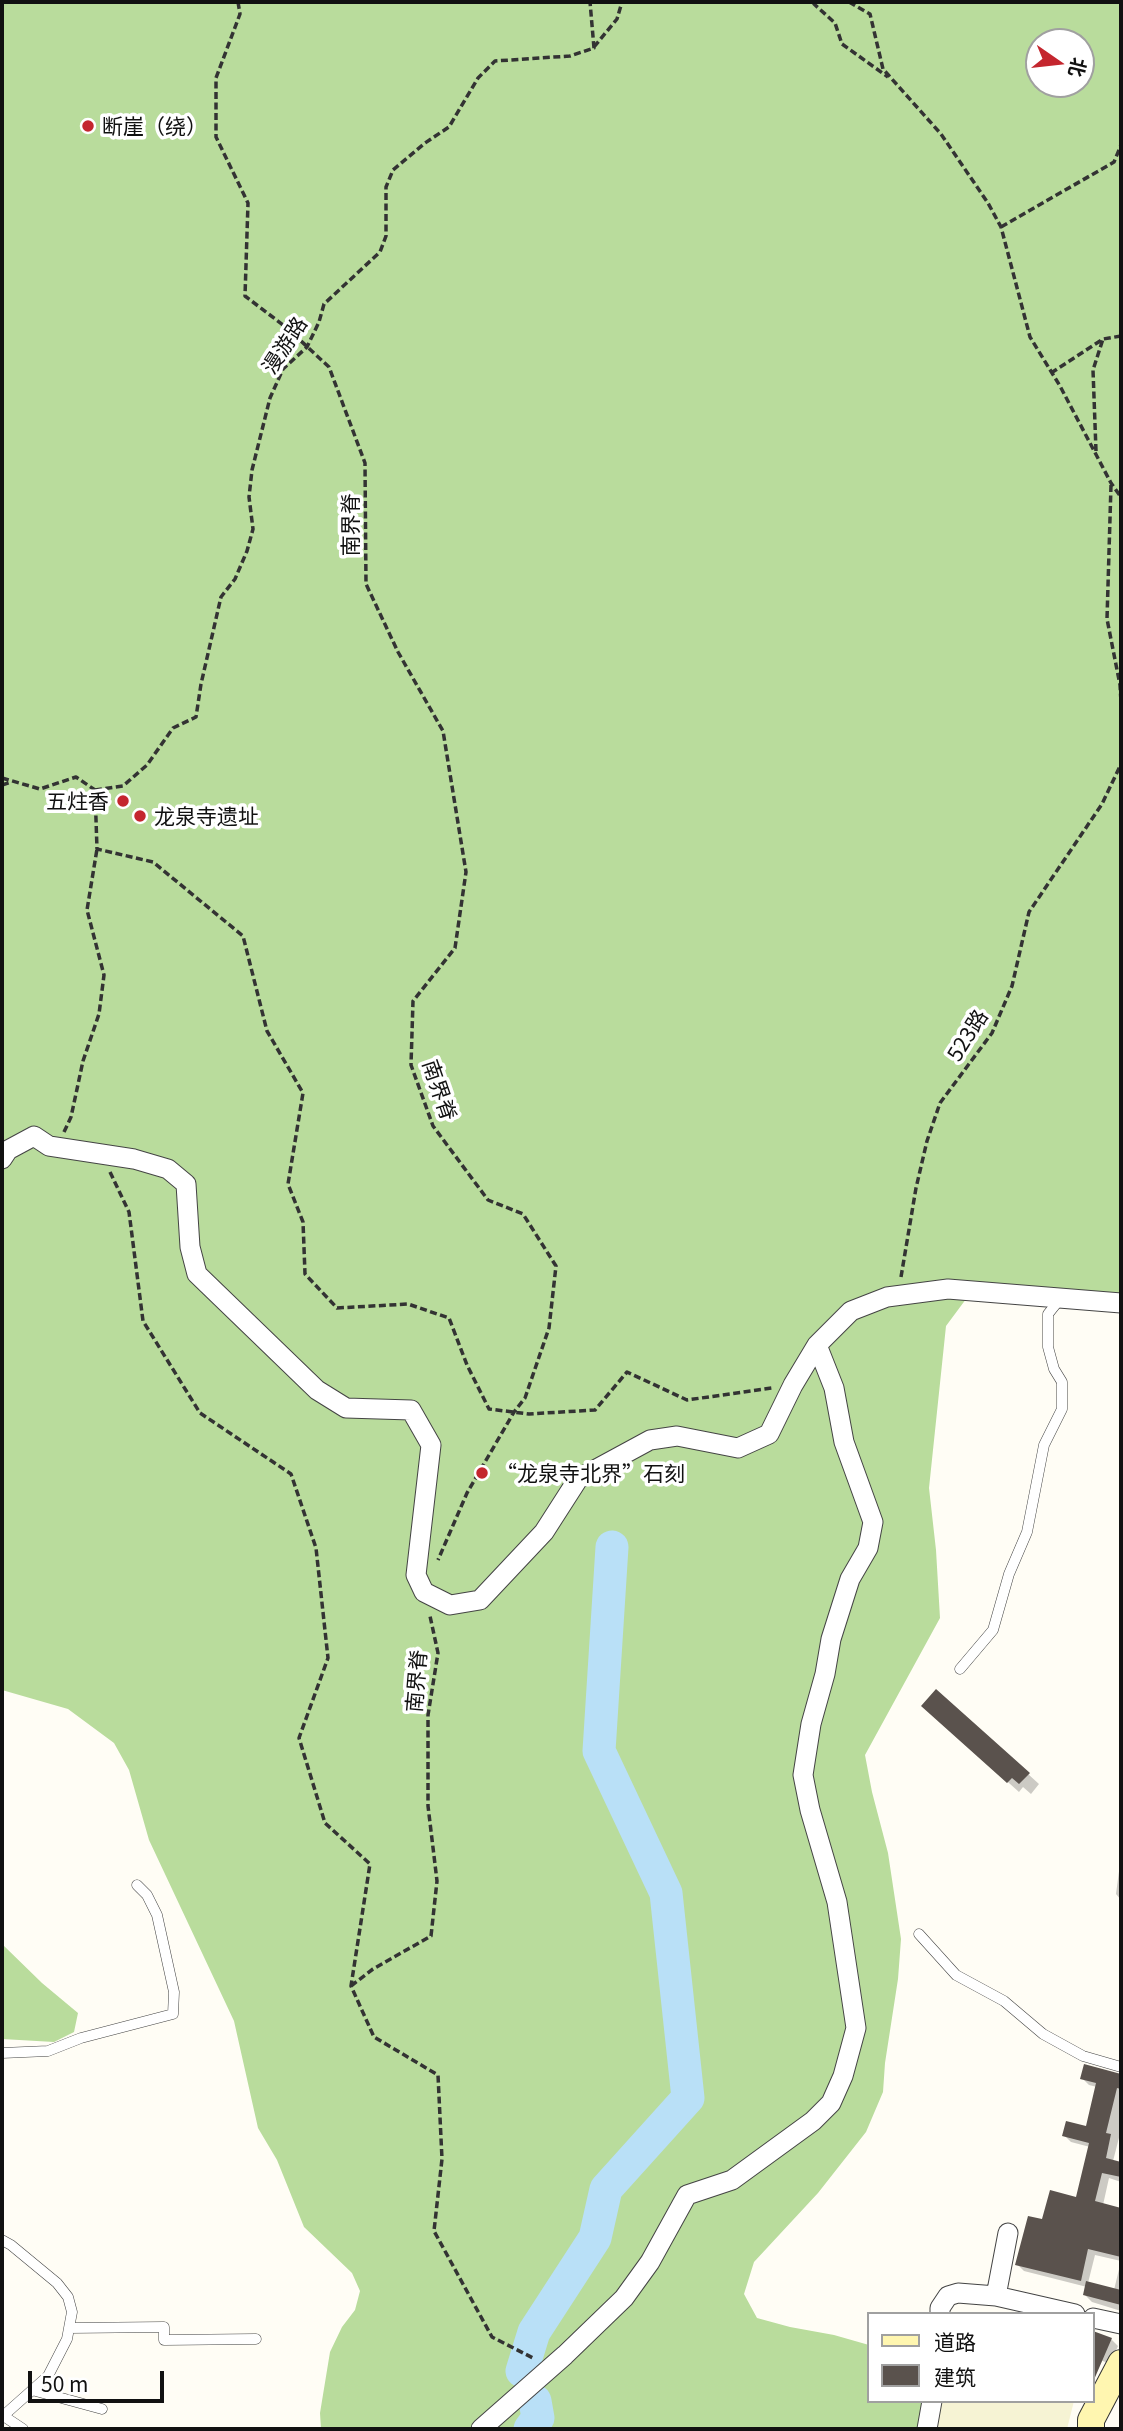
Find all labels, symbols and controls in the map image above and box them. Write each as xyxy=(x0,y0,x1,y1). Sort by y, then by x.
north arrow xyxy=(1025,28,1095,98)
text: 北 xyxy=(1064,55,1094,80)
place label: 断崖（绕） xyxy=(102,113,207,139)
marker: 断崖（绕） xyxy=(80,118,96,134)
street label: 漫游路 xyxy=(256,312,312,378)
street label: 南界脊 xyxy=(337,494,363,556)
place label: 五炷香 xyxy=(46,788,109,814)
marker: 五炷香 xyxy=(115,793,131,809)
place label: 龙泉寺遗址 xyxy=(154,803,259,829)
marker: 龙泉寺遗址 xyxy=(132,808,148,824)
street label: 523路 xyxy=(941,1005,993,1065)
street label: 南界脊 xyxy=(418,1056,462,1124)
place label: “龙泉寺北界”石刻 xyxy=(496,1460,685,1486)
marker: “龙泉寺北界”石刻 xyxy=(474,1465,490,1481)
street label: 南界脊 xyxy=(401,1649,431,1713)
legend xyxy=(867,2312,1095,2403)
text: 道路 xyxy=(934,2326,976,2356)
scale bar xyxy=(32,2358,168,2402)
text: 建筑 xyxy=(934,2361,976,2391)
text: 50 m xyxy=(41,2368,88,2398)

